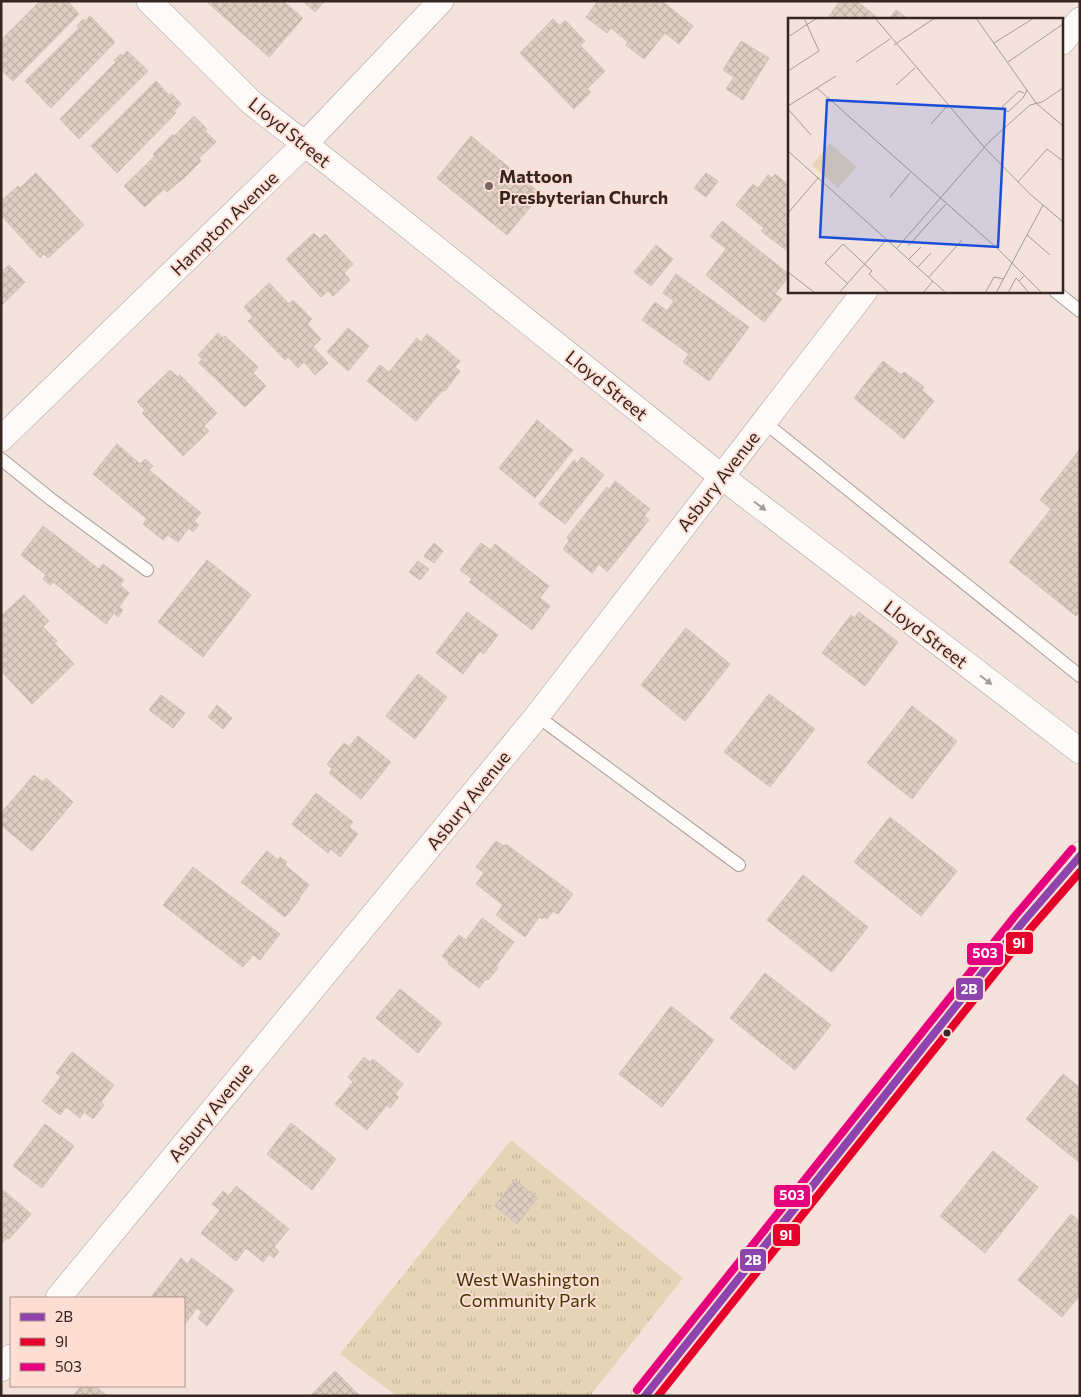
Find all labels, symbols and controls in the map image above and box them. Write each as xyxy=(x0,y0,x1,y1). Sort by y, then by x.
inset map xyxy=(788,18,1064,292)
street label: Lloyd Street xyxy=(245,92,335,172)
place label: Mattoon Presbyterian Church xyxy=(499,165,668,208)
street label: Hampton Avenue xyxy=(166,166,282,280)
marker: Mattoon Presbyterian Church xyxy=(483,180,495,192)
street label: Lloyd Street xyxy=(562,345,652,425)
street label: Asbury Avenue xyxy=(672,426,764,536)
one-way arrow xyxy=(753,501,766,512)
street label: Lloyd Street xyxy=(880,595,972,673)
one-way arrow xyxy=(979,674,992,685)
street label: Asbury Avenue xyxy=(421,746,515,854)
line badge: 9I xyxy=(1005,931,1034,955)
text: 9I xyxy=(1012,934,1026,951)
line badge: 503 xyxy=(966,942,1004,966)
text: 503 xyxy=(972,944,998,961)
line badge: 2B xyxy=(955,977,984,1001)
text: 2B xyxy=(960,980,978,997)
unlabelled marker xyxy=(942,1028,952,1038)
street label: Asbury Avenue xyxy=(163,1058,257,1166)
line badge: 503 xyxy=(773,1184,811,1208)
text: 503 xyxy=(779,1186,805,1203)
line badge: 9I xyxy=(772,1223,801,1247)
text: 9I xyxy=(779,1226,793,1243)
line badge: 2B xyxy=(739,1248,767,1272)
text: 2B xyxy=(744,1251,762,1268)
park label: West Washington Community Park xyxy=(456,1268,600,1311)
legend xyxy=(10,1297,185,1387)
text: 2B xyxy=(55,1307,73,1325)
text: 9I xyxy=(55,1332,68,1350)
text: 503 xyxy=(55,1357,82,1375)

